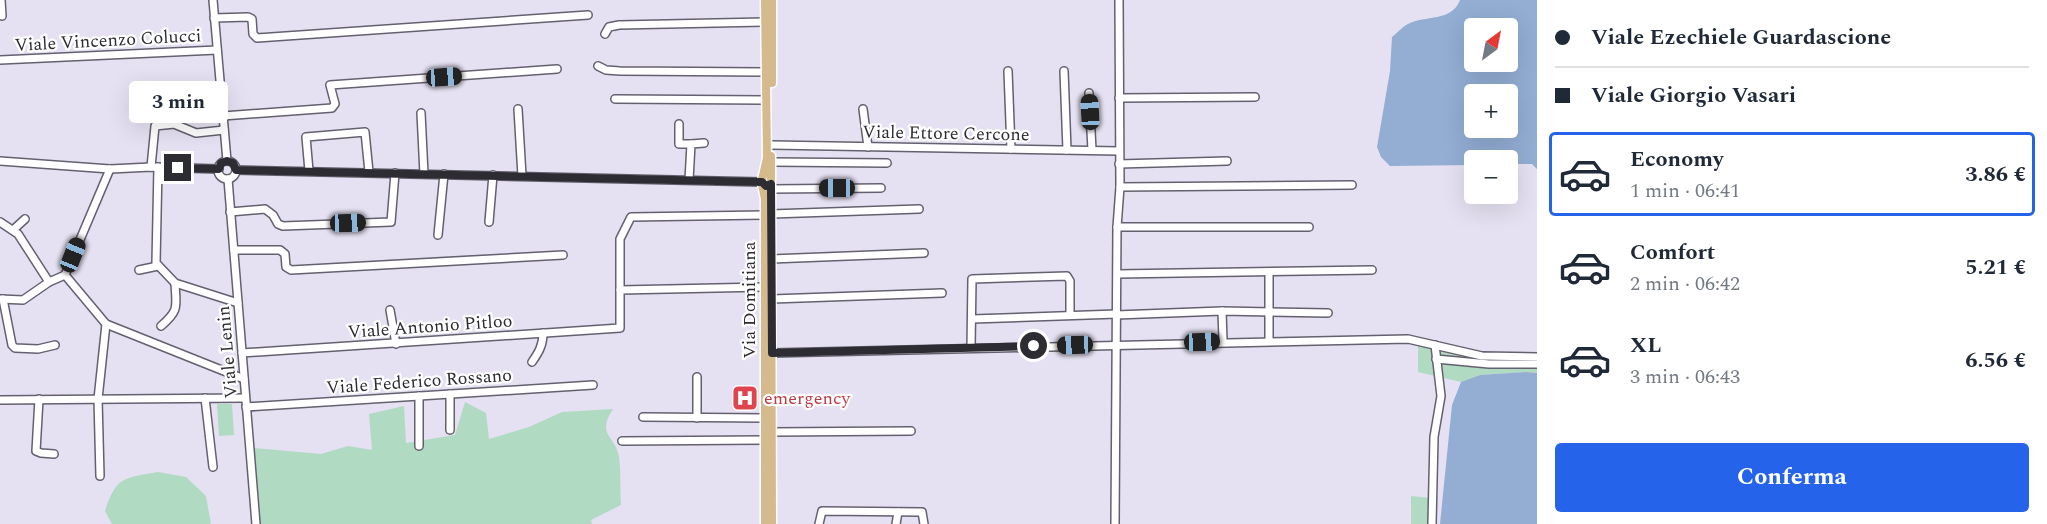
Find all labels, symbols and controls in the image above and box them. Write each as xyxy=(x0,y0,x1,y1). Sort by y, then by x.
north arrow xyxy=(1464,18,1518,72)
map controls xyxy=(1464,18,1518,204)
text: Viale Ezechiele Guardascione xyxy=(1591,21,1891,54)
street label: Viale Vincenzo Colucci xyxy=(14,22,202,59)
car xyxy=(425,67,463,87)
text: Viale Giorgio Vasari xyxy=(1591,79,1796,112)
callout: 3 min xyxy=(128,81,228,123)
button: + xyxy=(1464,84,1518,138)
text: 3 min xyxy=(152,87,205,117)
car xyxy=(1080,94,1100,130)
street label: Viale Ettore Cercone xyxy=(862,119,1030,148)
text: Economy xyxy=(1630,143,1723,176)
icon: car xyxy=(1558,147,1612,201)
button: − xyxy=(1464,150,1518,204)
route end xyxy=(164,154,191,181)
text: 3.86 € xyxy=(1965,158,2026,191)
text: 1 min · 06:41 xyxy=(1630,176,1740,206)
car xyxy=(819,179,855,197)
car xyxy=(330,213,366,233)
car xyxy=(58,235,88,275)
text: Comfort xyxy=(1630,236,1715,269)
icon: car xyxy=(1558,240,1612,294)
street label: Via Domitiana xyxy=(736,241,763,358)
text: 5.21 € xyxy=(1965,251,2026,284)
text: 2 min · 06:42 xyxy=(1630,269,1740,299)
street label: Viale Lenin xyxy=(210,305,245,399)
street label: Viale Antonio Pitloo xyxy=(347,307,513,346)
text: XL xyxy=(1630,329,1661,362)
route start xyxy=(1020,332,1047,359)
car xyxy=(1184,332,1220,352)
icon: car xyxy=(1558,333,1612,387)
car xyxy=(1057,335,1093,355)
text: 6.56 € xyxy=(1965,344,2026,377)
street label: Viale Federico Rossano xyxy=(325,362,513,401)
text: 3 min · 06:43 xyxy=(1630,362,1740,392)
hospital icon: emergency xyxy=(730,383,760,413)
place label: emergency xyxy=(764,385,852,412)
button: Conferma xyxy=(1555,443,2029,512)

